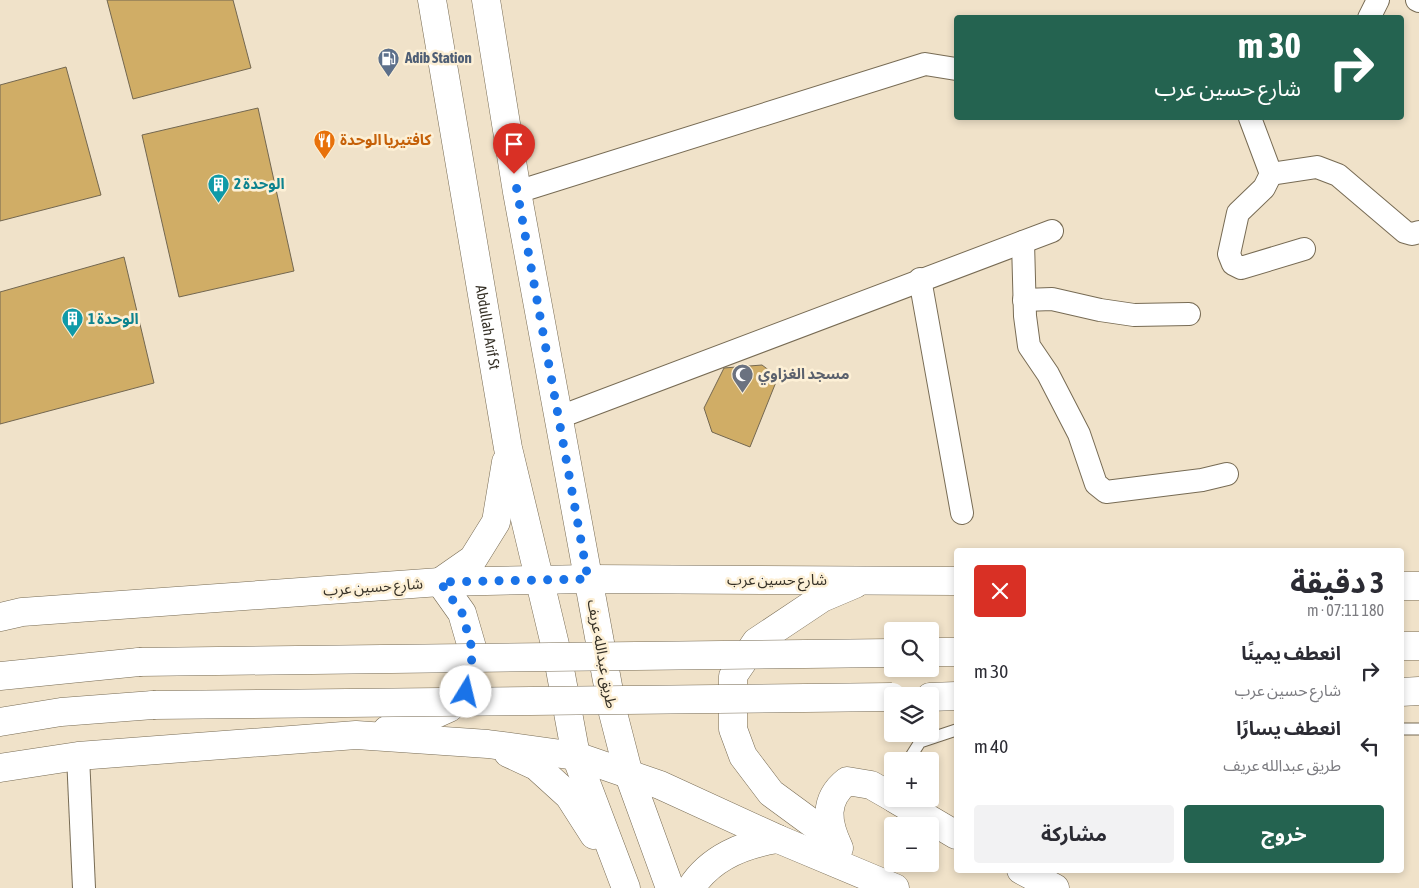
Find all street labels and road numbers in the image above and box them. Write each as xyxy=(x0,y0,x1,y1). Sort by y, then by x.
street label: Abdullah Arif St xyxy=(473,284,504,371)
street label: شارع حسين عرب xyxy=(727,571,827,592)
street label: شارع حسين عرب xyxy=(323,575,424,602)
street label: طريق عبدالله عريف xyxy=(583,598,620,710)

